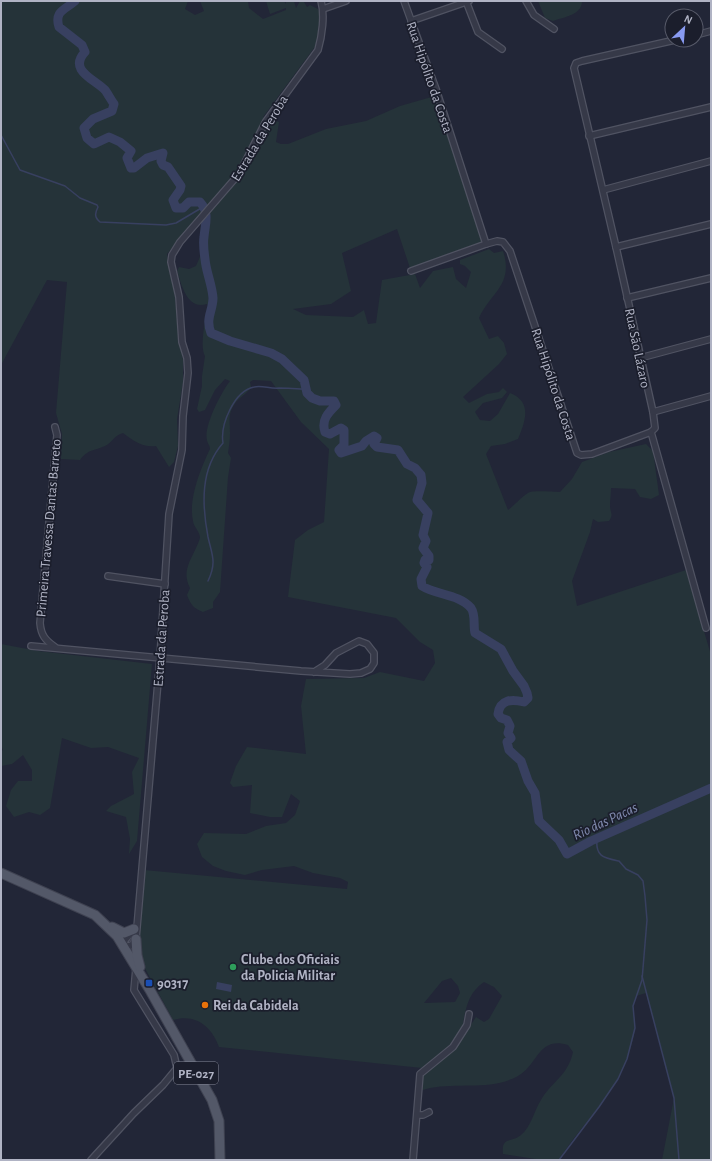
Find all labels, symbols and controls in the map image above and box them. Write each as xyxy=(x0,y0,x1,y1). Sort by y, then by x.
north arrow xyxy=(664,8,704,48)
text: N xyxy=(682,13,694,26)
street label: Rua Hipólito da Costa xyxy=(403,20,455,135)
street label: Estrada da Peroba xyxy=(229,93,291,184)
street label: Rua São Lázaro xyxy=(622,307,652,389)
street label: Rua Hipólito da Costa xyxy=(528,327,578,442)
street label: Primeira Travessa Dantas Barreto xyxy=(34,438,64,618)
street label: Estrada da Peroba xyxy=(152,588,172,687)
water label: Rio das Pacas xyxy=(571,800,640,843)
place label: Clube dos Oficiais da Policia Militar xyxy=(241,953,339,983)
marker: Clube dos Oficiais da Policia Militar xyxy=(228,962,238,972)
place label: 90317 xyxy=(157,977,188,991)
marker: 90317 xyxy=(144,978,154,988)
place label: Rei da Cabidela xyxy=(213,999,299,1013)
marker: Rei da Cabidela xyxy=(200,1000,210,1010)
road number: PE-027 xyxy=(174,1062,218,1084)

